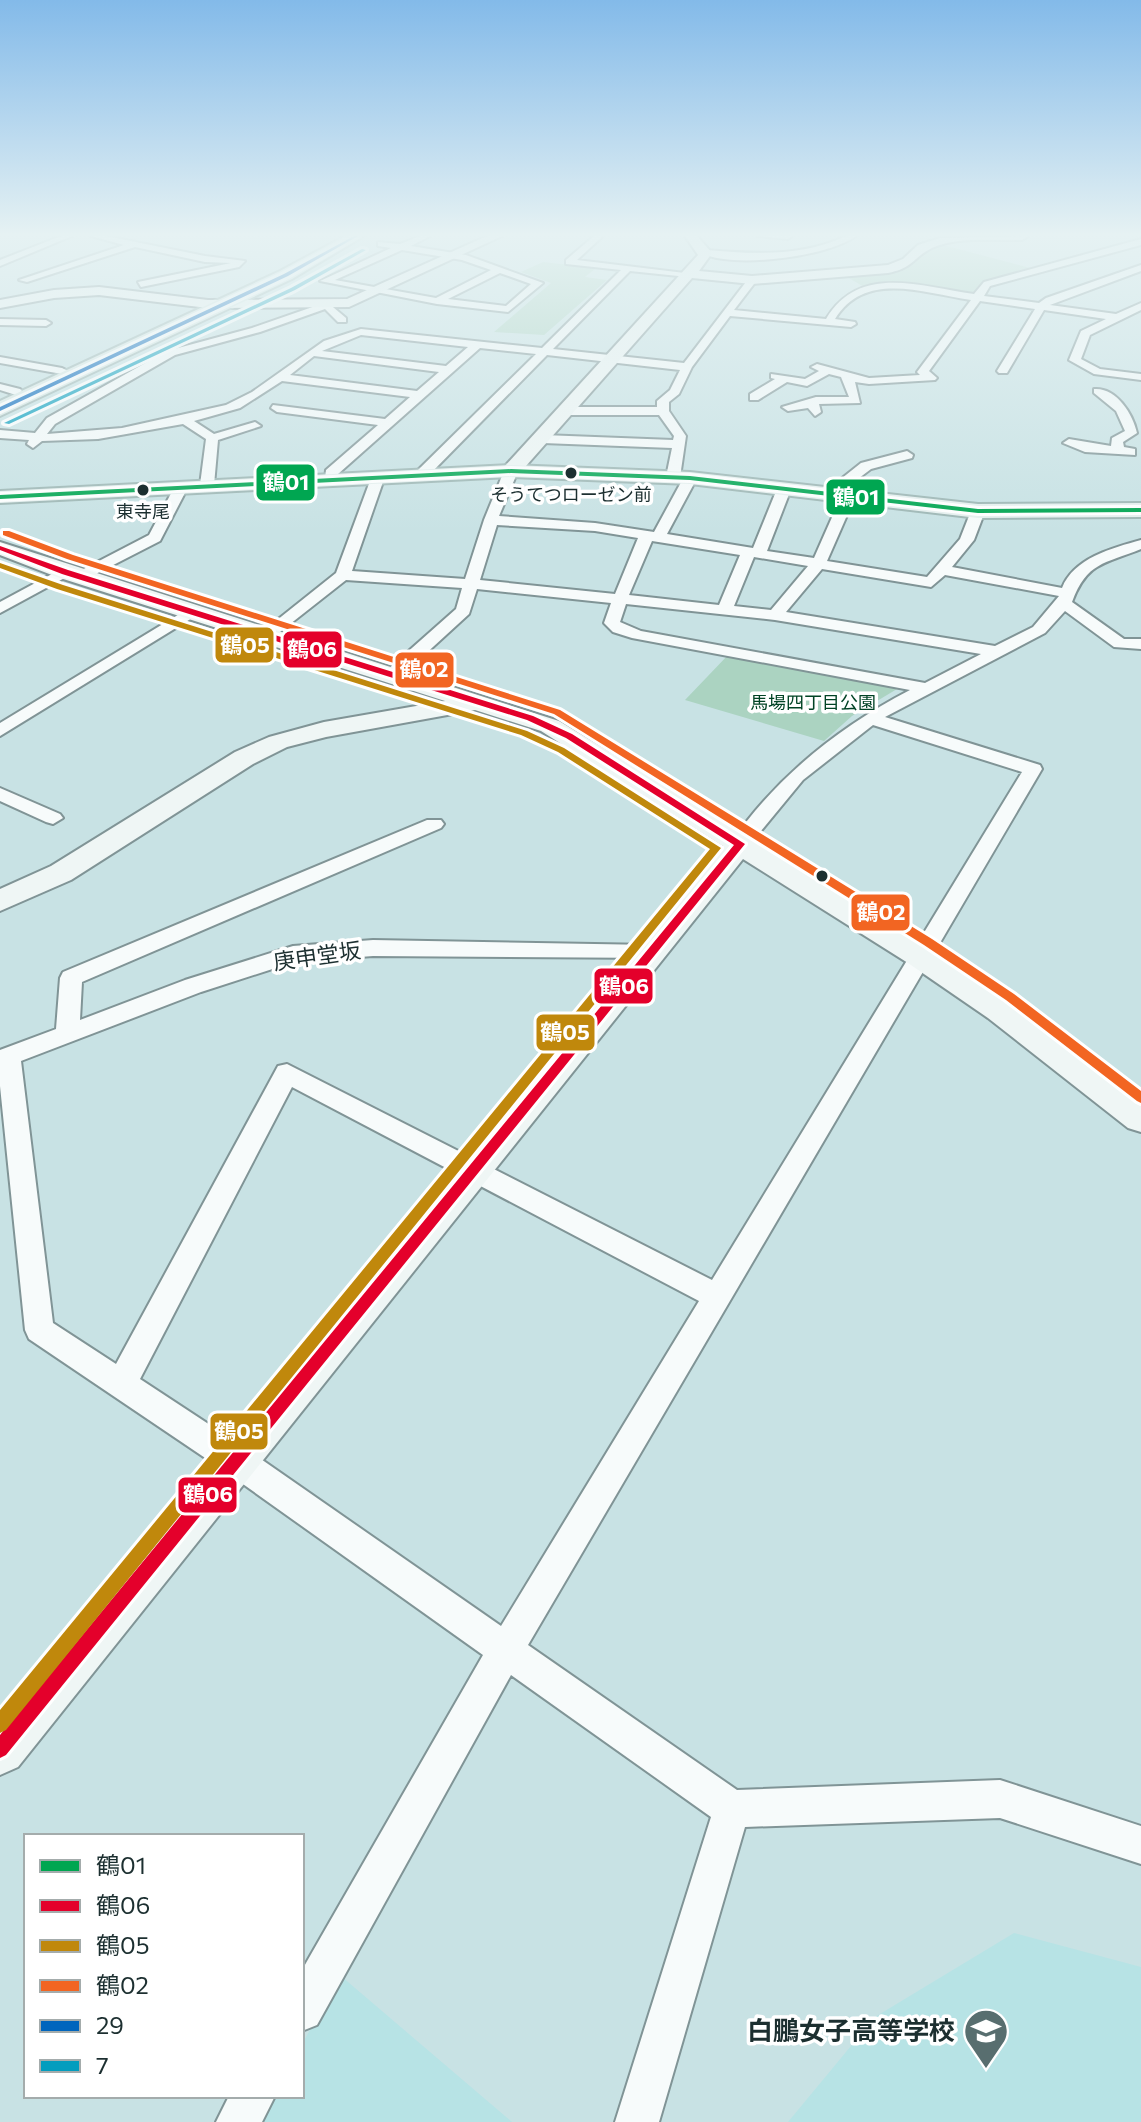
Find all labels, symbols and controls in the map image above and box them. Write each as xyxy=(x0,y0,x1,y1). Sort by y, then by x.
line badge: 鶴01 xyxy=(255,463,316,502)
marker: そうてつローゼン前 xyxy=(563,465,579,481)
text: 鶴01 xyxy=(263,468,309,495)
line badge: 鶴01 xyxy=(825,478,886,516)
marker: 東寺尾 xyxy=(135,482,151,498)
place label: そうてつローゼン前 xyxy=(490,483,652,505)
text: 鶴01 xyxy=(833,483,879,510)
place label: 東寺尾 xyxy=(116,500,170,522)
line badge: 鶴05 xyxy=(214,626,275,664)
line badge: 鶴06 xyxy=(282,630,343,669)
text: 鶴05 xyxy=(220,631,270,658)
text: 鶴06 xyxy=(287,635,337,662)
line badge: 鶴02 xyxy=(394,651,455,689)
text: 鶴02 xyxy=(399,655,449,682)
park label: 馬場四丁目公園 xyxy=(750,691,876,713)
unlabelled marker xyxy=(814,868,830,884)
line badge: 鶴02 xyxy=(850,893,911,932)
text: 鶴02 xyxy=(856,898,906,925)
street label: 庚申堂坂 xyxy=(271,936,362,975)
line badge: 鶴06 xyxy=(593,967,654,1005)
text: 鶴06 xyxy=(599,972,649,999)
line badge: 鶴05 xyxy=(535,1013,596,1052)
text: 鶴05 xyxy=(540,1018,590,1045)
line badge: 鶴05 xyxy=(209,1412,269,1451)
text: 鶴05 xyxy=(214,1417,264,1444)
line badge: 鶴06 xyxy=(177,1476,238,1514)
text: 鶴06 xyxy=(183,1480,233,1507)
legend xyxy=(24,1834,304,2098)
text: 鶴01 xyxy=(96,1850,146,1879)
text: 鶴06 xyxy=(96,1890,150,1919)
text: 鶴05 xyxy=(96,1930,149,1959)
text: 鶴02 xyxy=(96,1970,149,1999)
school or university icon: 白鵬女子高等学校 xyxy=(962,2007,1010,2070)
text: 29 xyxy=(96,2010,124,2039)
place label: 白鵬女子高等学校 xyxy=(747,2014,955,2045)
text: 7 xyxy=(96,2050,109,2079)

